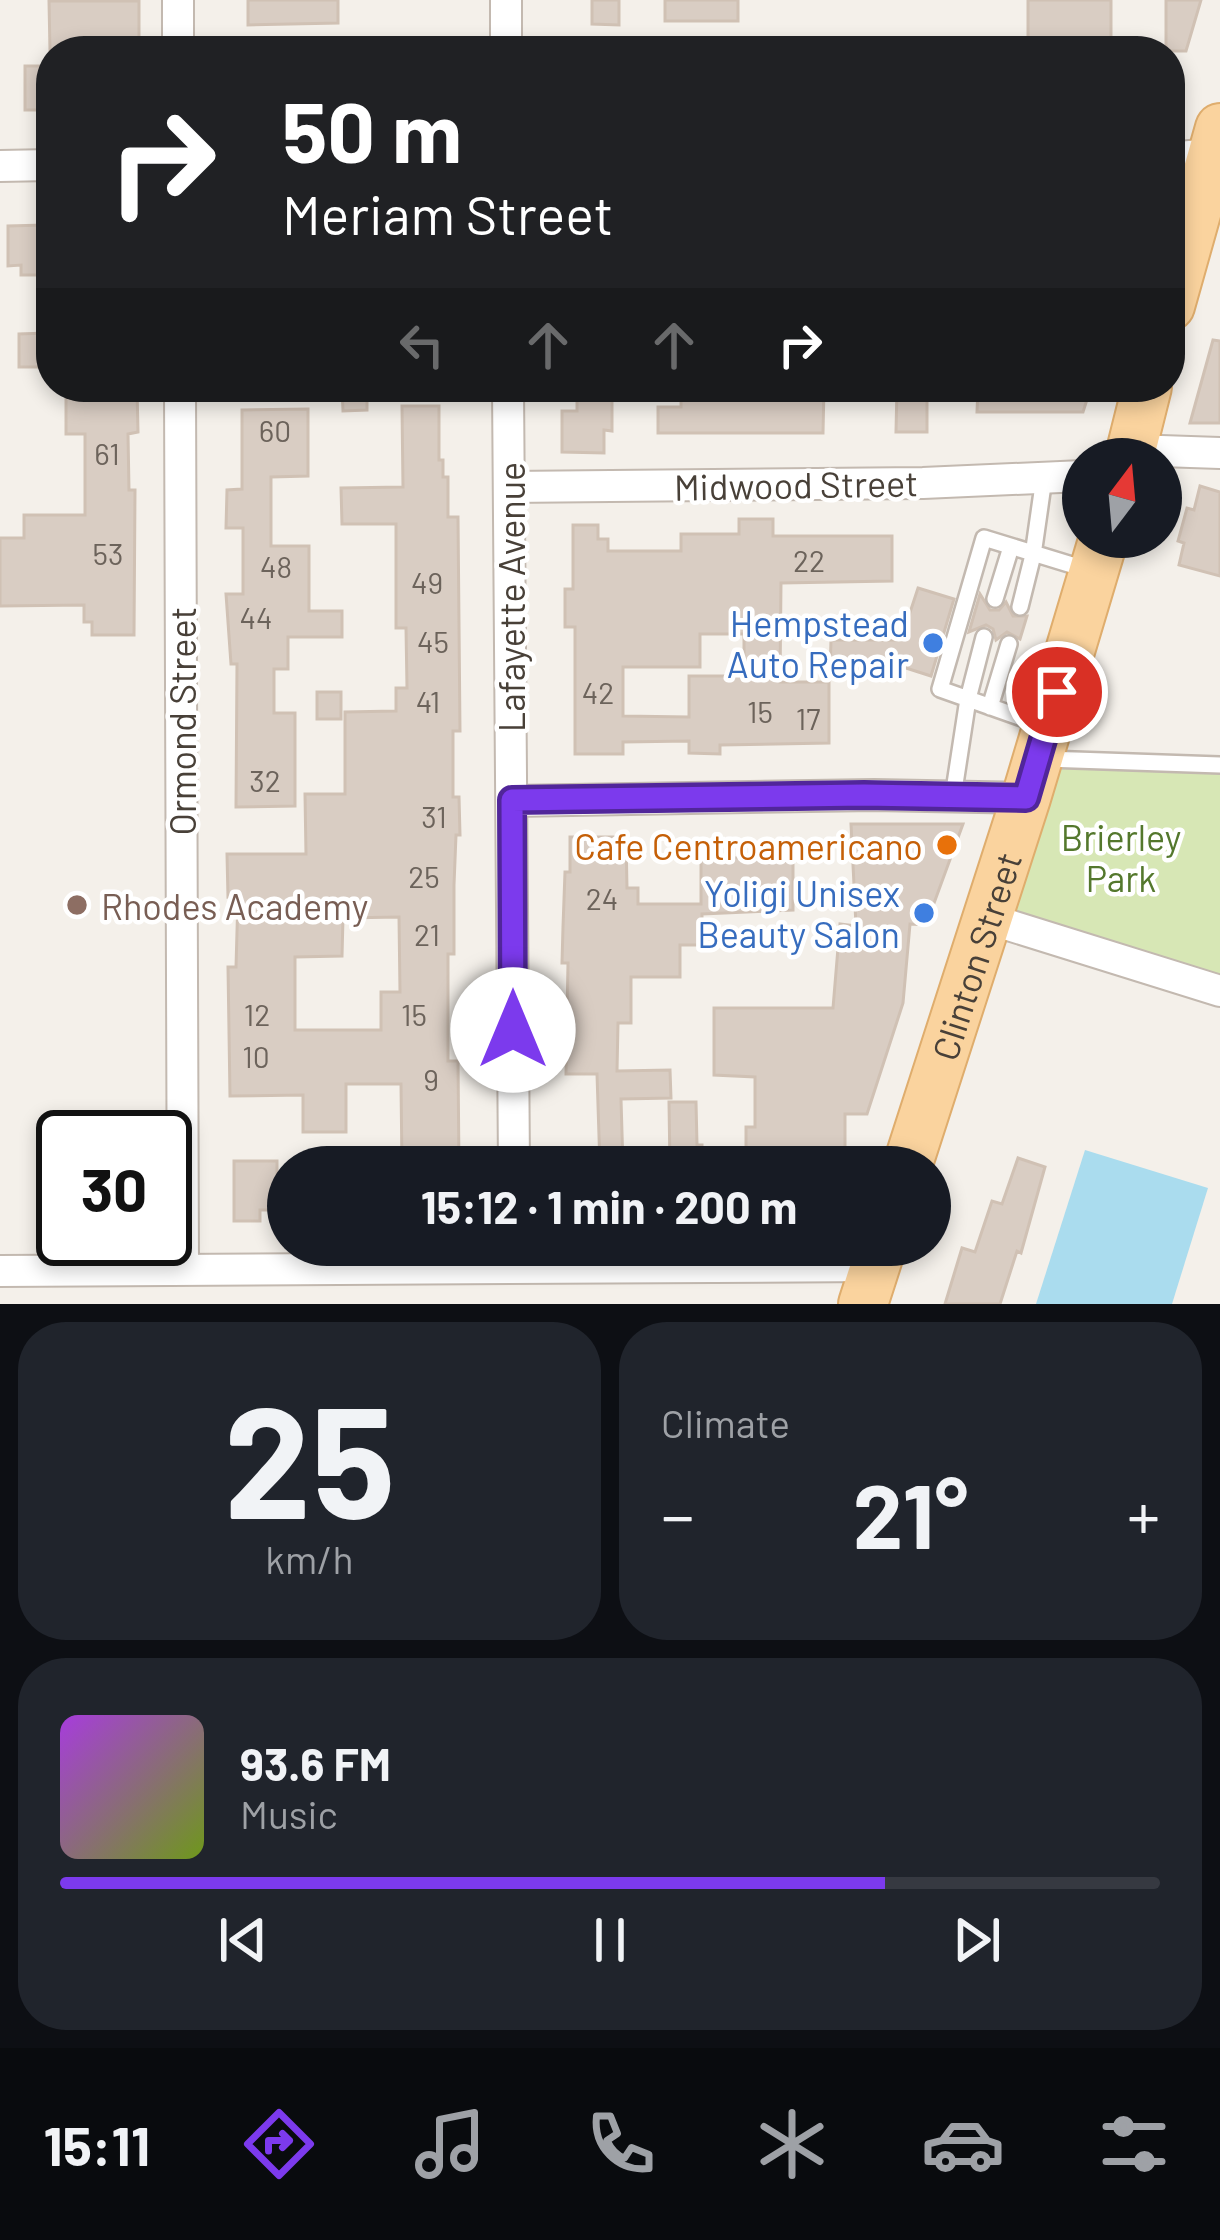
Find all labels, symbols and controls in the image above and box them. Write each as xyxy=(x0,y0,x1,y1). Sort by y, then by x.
text: 50 m xyxy=(282,79,462,180)
icon: right xyxy=(84,84,240,240)
text: Meriam Street xyxy=(282,181,613,246)
icon: left xyxy=(389,312,455,378)
icon: ahead xyxy=(515,312,581,378)
icon: ahead xyxy=(641,312,707,378)
icon: right xyxy=(767,312,833,378)
house number: 60 xyxy=(259,412,291,448)
house number: 61 xyxy=(94,435,120,471)
north arrow xyxy=(1062,438,1182,558)
map controls xyxy=(1062,438,1182,558)
street label: Midwood Street xyxy=(673,460,919,508)
street label: Lafayette Avenue xyxy=(489,462,532,732)
house number: 53 xyxy=(93,535,123,571)
house number: 22 xyxy=(793,542,825,578)
house number: 48 xyxy=(260,548,292,584)
house number: 49 xyxy=(411,564,443,600)
house number: 44 xyxy=(239,599,273,635)
place label: Hempstead Auto Repair xyxy=(727,601,909,685)
street label: Ormond Street xyxy=(160,607,203,835)
house number: 45 xyxy=(417,623,449,659)
marker: Hempstead Auto Repair xyxy=(920,630,946,656)
pin xyxy=(1006,641,1108,743)
icon: arrive xyxy=(1024,659,1090,725)
house number: 42 xyxy=(582,674,614,710)
house number: 41 xyxy=(416,683,440,719)
house number: 15 xyxy=(747,693,773,729)
house number: 17 xyxy=(796,700,820,736)
house number: 32 xyxy=(249,762,281,798)
house number: 31 xyxy=(421,798,447,834)
park label: Brierley Park xyxy=(1061,815,1181,899)
place label: Cafe Centroamericano xyxy=(574,824,923,867)
marker: Cafe Centroamericano xyxy=(934,832,960,858)
street label: Clinton Street xyxy=(922,846,1029,1065)
house number: 25 xyxy=(408,858,440,894)
place label: Yoligi Unisex Beauty Salon xyxy=(697,871,900,955)
house number: 24 xyxy=(586,880,618,916)
place label: Rhodes Academy xyxy=(101,884,368,927)
marker: Rhodes Academy xyxy=(64,892,90,918)
marker: Yoligi Unisex Beauty Salon xyxy=(911,900,937,926)
house number: 21 xyxy=(414,916,440,952)
position arrow xyxy=(450,967,576,1093)
house number: 12 xyxy=(244,996,270,1032)
house number: 15 xyxy=(401,996,427,1032)
house number: 10 xyxy=(242,1038,270,1074)
house number: 9 xyxy=(423,1061,439,1097)
speed limit sign: 30 xyxy=(36,1110,192,1266)
text: 15:12 · 1 min · 200 m xyxy=(421,1179,797,1233)
text: 25 xyxy=(224,1363,395,1550)
text: Climate xyxy=(661,1399,790,1446)
text: 21° xyxy=(853,1459,968,1567)
text: − xyxy=(661,1474,694,1553)
text: + xyxy=(1127,1474,1160,1553)
text: km/h xyxy=(265,1535,354,1582)
text: 93.6 FM xyxy=(240,1736,391,1790)
text: Music xyxy=(240,1790,338,1837)
icon: previous xyxy=(210,1907,276,1973)
icon: pause xyxy=(577,1907,643,1973)
icon: next xyxy=(944,1907,1010,1973)
icon: directions xyxy=(237,2102,321,2186)
icon: music xyxy=(408,2102,492,2186)
icon: phone xyxy=(579,2102,663,2186)
icon: climate xyxy=(750,2102,834,2186)
icon: car xyxy=(921,2102,1005,2186)
icon: filters xyxy=(1092,2102,1176,2186)
text: 15:11 xyxy=(44,2112,150,2177)

